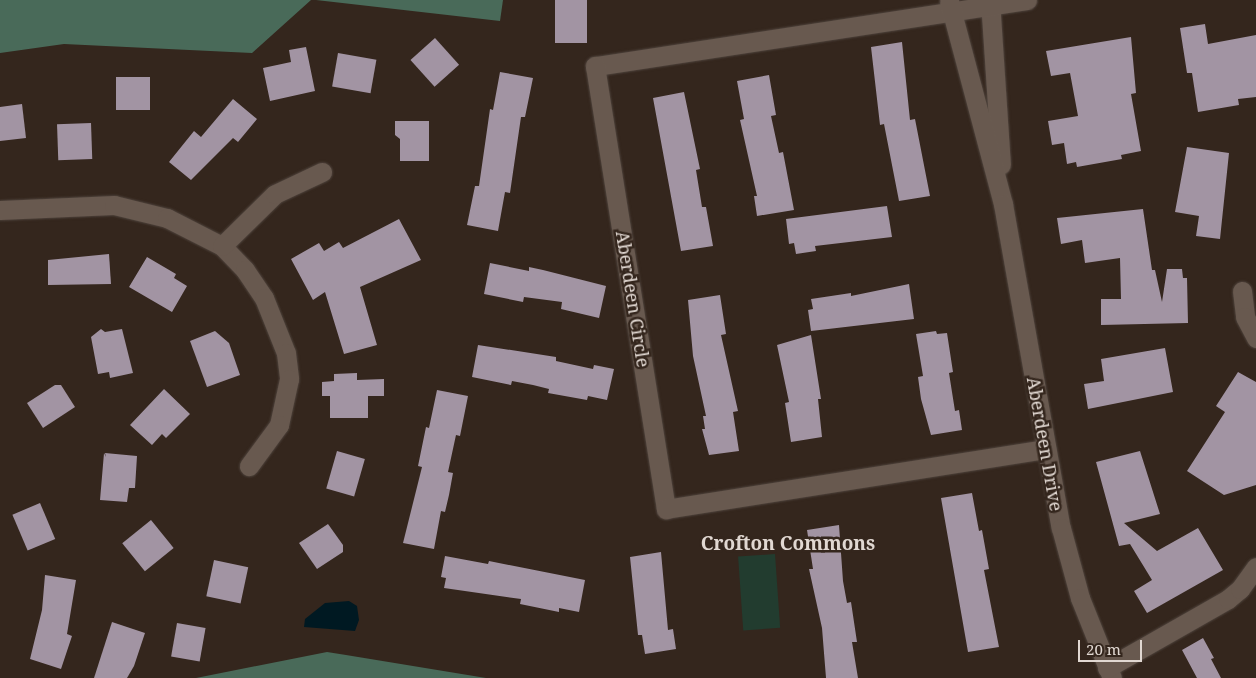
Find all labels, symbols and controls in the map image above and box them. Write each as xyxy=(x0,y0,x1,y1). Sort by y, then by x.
street label: Aberdeen Circle xyxy=(612,229,654,369)
street label: Aberdeen Drive xyxy=(1023,375,1067,513)
district label: Crofton Commons xyxy=(701,533,875,555)
scale bar xyxy=(1081,630,1145,662)
text: 20 m xyxy=(1086,639,1121,659)

